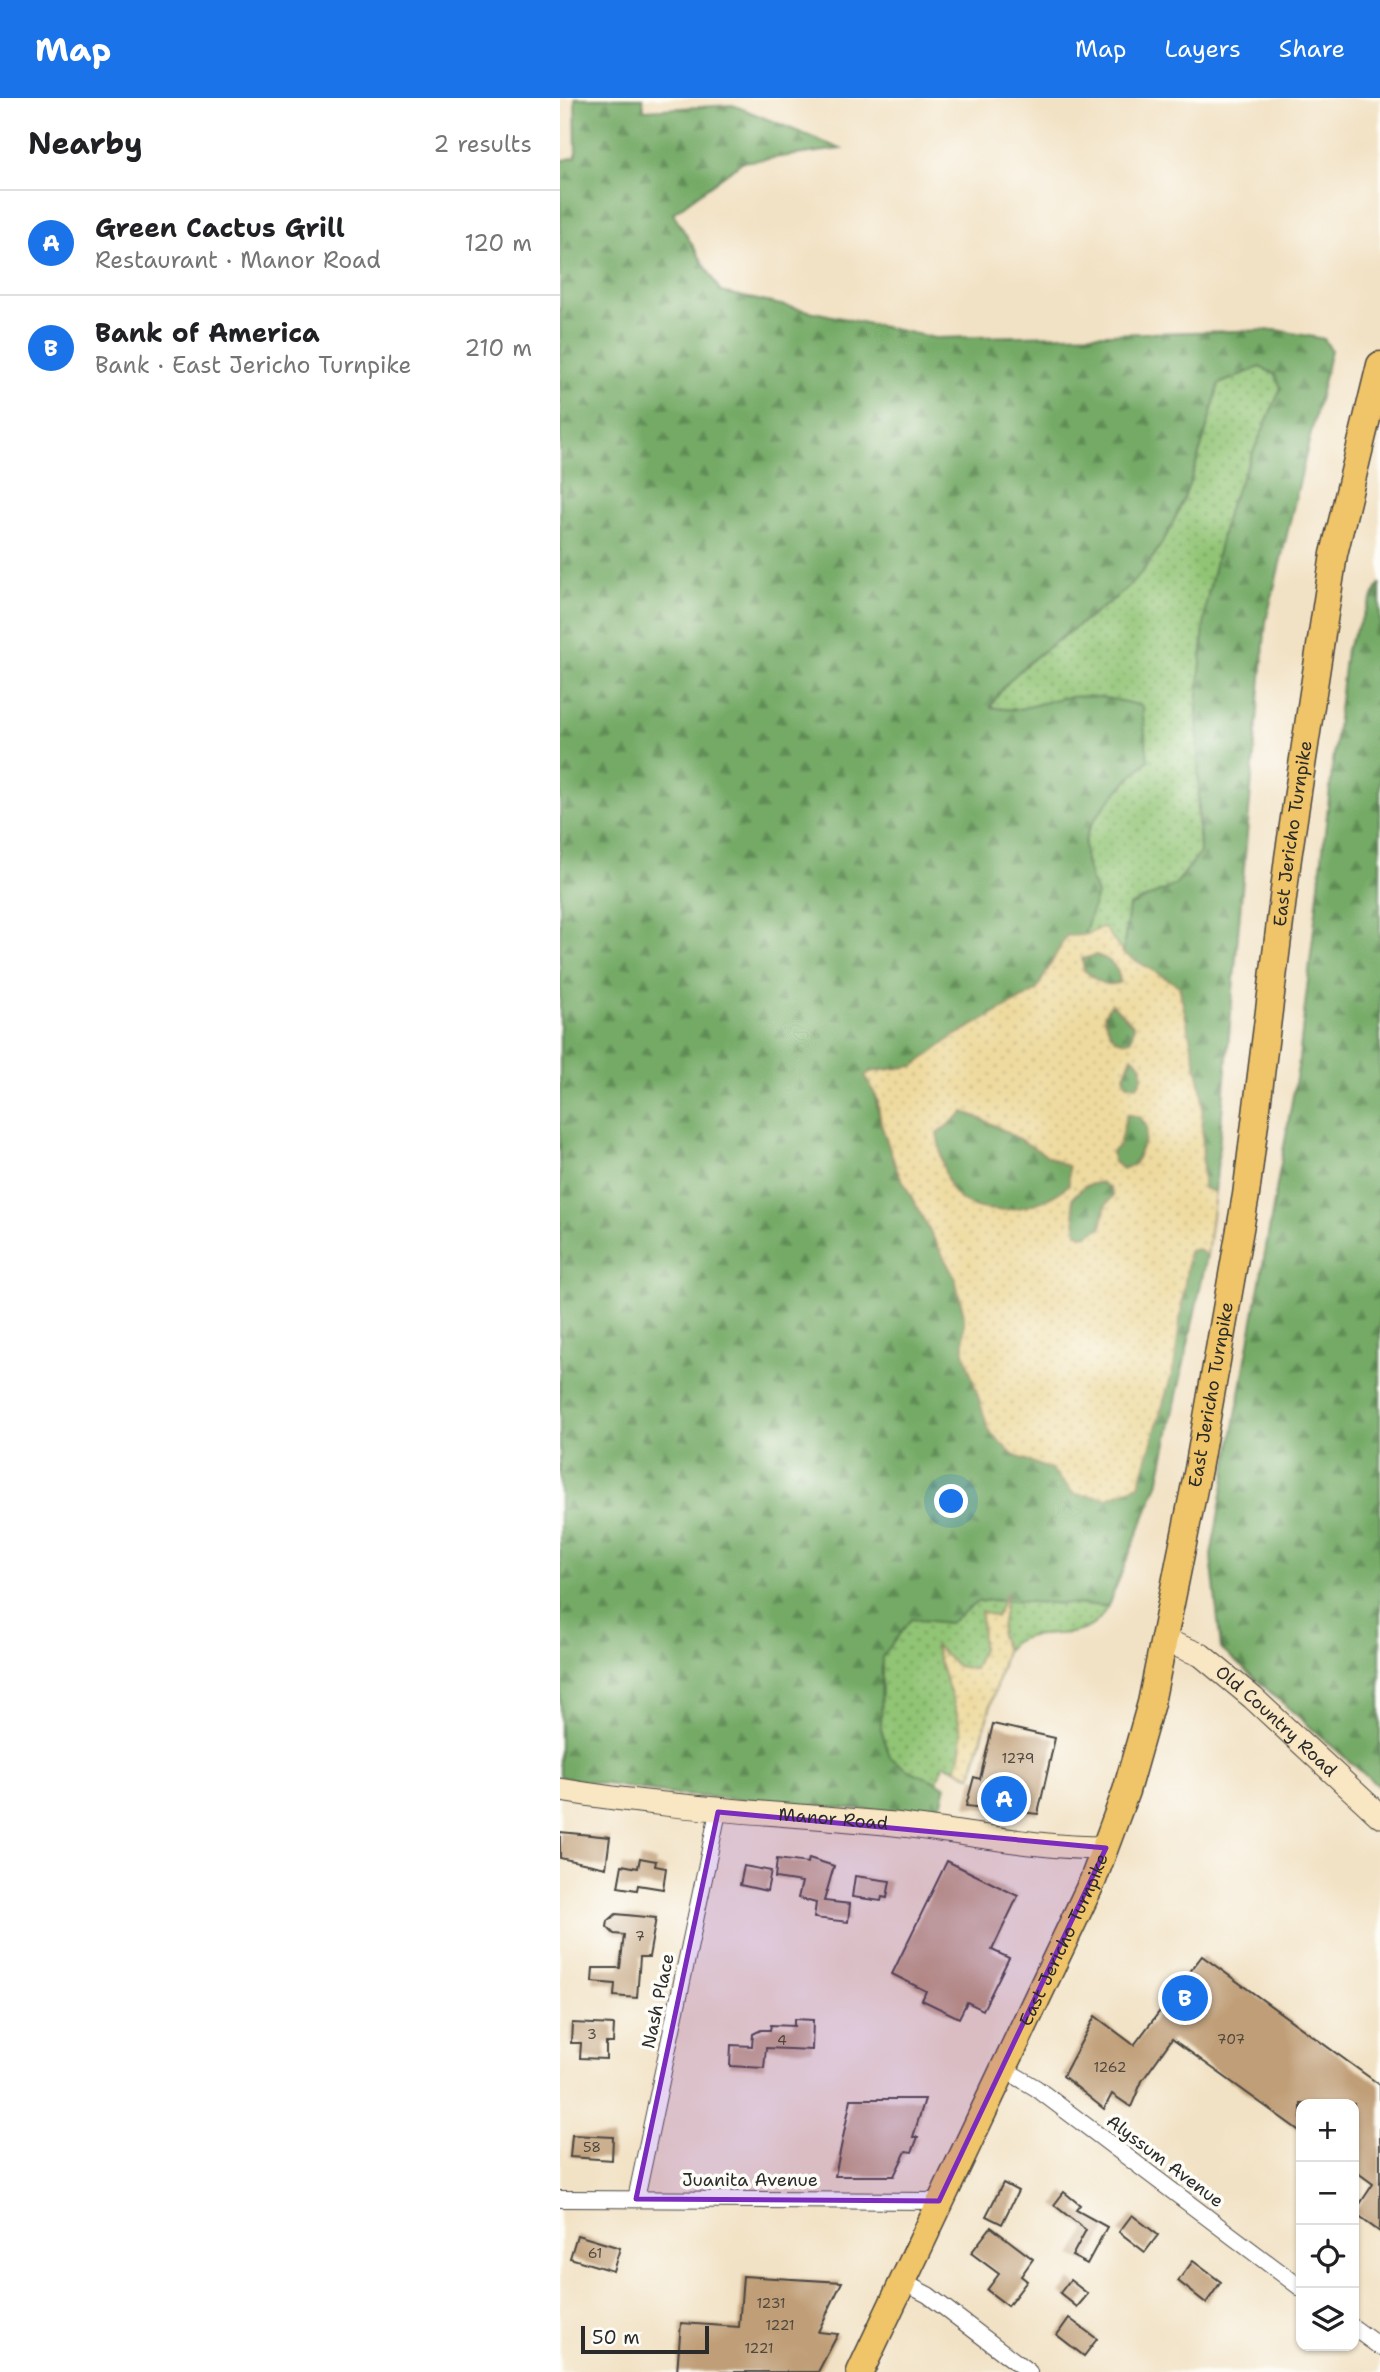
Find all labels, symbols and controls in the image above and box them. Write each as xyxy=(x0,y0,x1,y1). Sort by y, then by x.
text: Map xyxy=(35,27,111,72)
text: Map xyxy=(1075,33,1126,65)
text: Layers xyxy=(1164,33,1241,65)
text: Share xyxy=(1279,33,1345,65)
text: Nearby xyxy=(28,123,143,164)
text: 2 results xyxy=(433,129,532,159)
text: Green Cactus Grill xyxy=(95,210,345,245)
text: A xyxy=(42,228,60,258)
text: 120 m xyxy=(464,228,532,258)
text: Restaurant · Manor Road xyxy=(95,245,381,275)
text: Bank of America xyxy=(95,315,320,350)
text: B xyxy=(44,333,58,363)
text: 210 m xyxy=(464,333,532,363)
text: Bank · East Jericho Turnpike xyxy=(95,350,412,380)
street label: East Jericho Turnpike xyxy=(1268,739,1318,928)
street label: East Jericho Turnpike xyxy=(1183,1300,1239,1489)
your location xyxy=(934,1484,968,1518)
street label: Old Country Road xyxy=(1210,1660,1342,1782)
house number: 1279 xyxy=(1001,1749,1035,1767)
pin: A xyxy=(981,1773,1027,1825)
street label: Manor Road xyxy=(778,1802,889,1835)
street label: East Jericho Turnpike xyxy=(1014,1850,1114,2030)
house number: 7 xyxy=(635,1927,645,1945)
street label: Nash Place xyxy=(636,1951,680,2051)
pin: B xyxy=(1162,1972,1208,2024)
house number: 3 xyxy=(587,2025,597,2043)
house number: 707 xyxy=(1217,2030,1245,2048)
house number: 4 xyxy=(777,2031,787,2049)
house number: 1262 xyxy=(1093,2058,1127,2076)
map controls xyxy=(1296,2099,1359,2351)
button: + xyxy=(1296,2099,1359,2162)
street label: Alyssum Avenue xyxy=(1102,2109,1228,2213)
house number: 58 xyxy=(583,2138,601,2156)
button: − xyxy=(1296,2162,1359,2225)
street label: Juanita Avenue xyxy=(682,2168,818,2192)
button: locate xyxy=(1296,2225,1359,2288)
house number: 61 xyxy=(588,2244,602,2262)
button: layers xyxy=(1296,2288,1359,2351)
house number: 1231 xyxy=(756,2294,786,2312)
house number: 1221 xyxy=(765,2316,795,2334)
scale bar xyxy=(581,2323,709,2355)
text: 50 m xyxy=(592,2325,640,2350)
house number: 1221 xyxy=(744,2339,774,2357)

